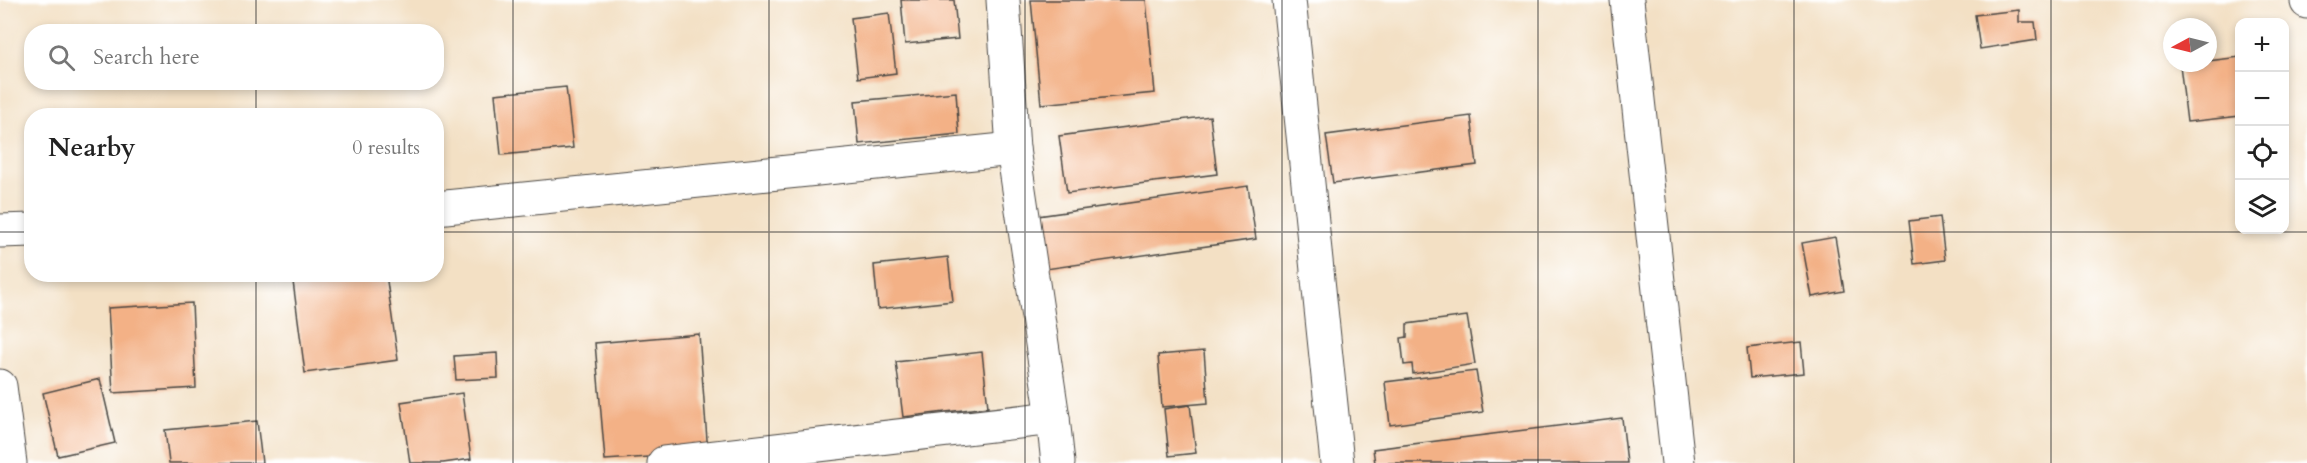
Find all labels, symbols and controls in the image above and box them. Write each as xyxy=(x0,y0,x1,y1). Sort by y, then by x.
north arrow xyxy=(2163,18,2217,72)
map controls xyxy=(2235,18,2289,234)
button: + xyxy=(2235,18,2289,72)
search box xyxy=(24,24,444,90)
icon: search xyxy=(45,41,78,74)
text: Search here xyxy=(93,42,200,72)
button: − xyxy=(2235,72,2289,126)
button: locate xyxy=(2235,126,2289,180)
text: Nearby xyxy=(48,130,136,165)
text: 0 results xyxy=(352,134,420,161)
button: layers xyxy=(2235,180,2289,234)

